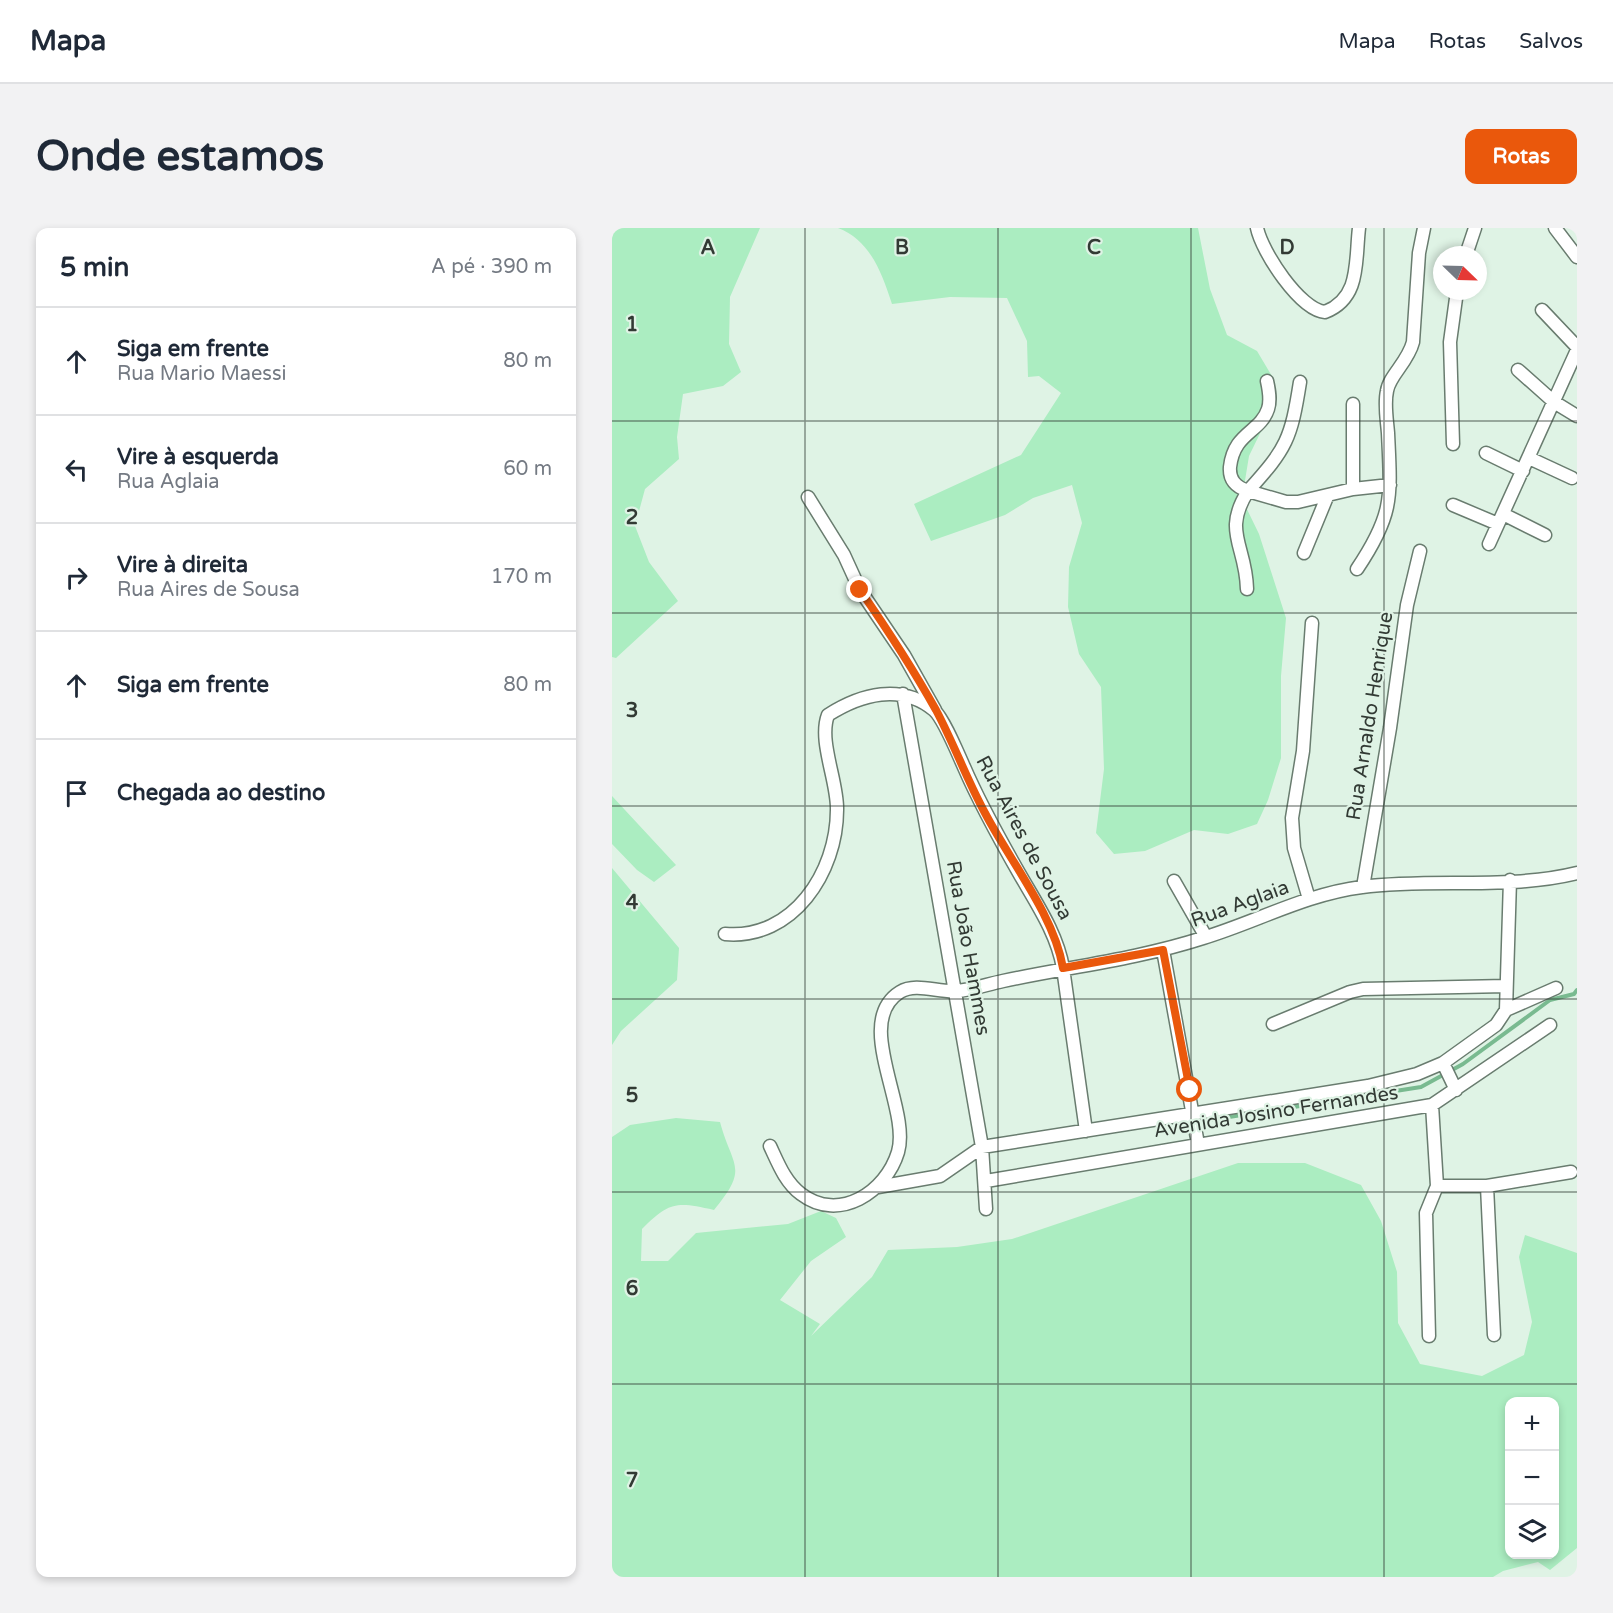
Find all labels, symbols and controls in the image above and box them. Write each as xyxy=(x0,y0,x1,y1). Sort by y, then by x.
text: Mapa xyxy=(30,24,106,58)
text: Mapa xyxy=(1338,29,1396,54)
text: Rotas xyxy=(1429,29,1486,54)
text: Salvos xyxy=(1519,29,1583,54)
button: Rotas xyxy=(1465,129,1577,184)
text: Onde estamos xyxy=(36,131,324,182)
text: A xyxy=(701,236,716,260)
text: B xyxy=(895,236,909,260)
text: C xyxy=(1087,236,1101,260)
text: D xyxy=(1279,236,1295,260)
north arrow xyxy=(1433,246,1487,300)
text: 5 min xyxy=(60,252,129,283)
text: A pé · 390 m xyxy=(431,255,552,279)
text: 1 xyxy=(626,313,638,337)
text: Siga em frente xyxy=(117,336,269,362)
icon: ahead xyxy=(60,345,93,378)
text: 80 m xyxy=(503,349,552,373)
text: Rua Mario Maessi xyxy=(117,362,286,386)
text: Vire à esquerda xyxy=(117,444,279,470)
icon: left xyxy=(60,453,93,486)
text: 60 m xyxy=(503,457,552,481)
text: Rua Aglaia xyxy=(117,470,220,494)
text: 2 xyxy=(626,506,638,530)
text: Vire à direita xyxy=(117,552,248,578)
icon: right xyxy=(60,561,93,594)
text: 170 m xyxy=(491,565,552,589)
route end xyxy=(846,576,872,602)
text: Rua Aires de Sousa xyxy=(117,578,300,602)
street label: Rua Arnaldo Henrique xyxy=(1342,610,1398,822)
icon: ahead xyxy=(60,669,93,702)
text: Siga em frente xyxy=(117,672,269,698)
text: 80 m xyxy=(503,673,552,697)
text: 3 xyxy=(626,699,638,723)
street label: Rua Aires de Sousa xyxy=(971,752,1077,924)
icon: arrive xyxy=(60,777,93,810)
text: Chegada ao destino xyxy=(117,780,325,806)
street label: Rua João Hammes xyxy=(941,859,995,1037)
street label: Rua Aglaia xyxy=(1188,875,1292,933)
text: 4 xyxy=(626,891,639,915)
route start xyxy=(1176,1076,1202,1102)
street label: Avenida Josino Fernandes xyxy=(1152,1081,1400,1143)
text: 5 xyxy=(626,1084,638,1108)
text: 6 xyxy=(626,1277,638,1301)
map controls xyxy=(1505,1397,1559,1559)
button: + xyxy=(1505,1397,1559,1451)
button: − xyxy=(1505,1451,1559,1505)
text: 7 xyxy=(626,1469,638,1493)
button: layers xyxy=(1505,1505,1559,1559)

